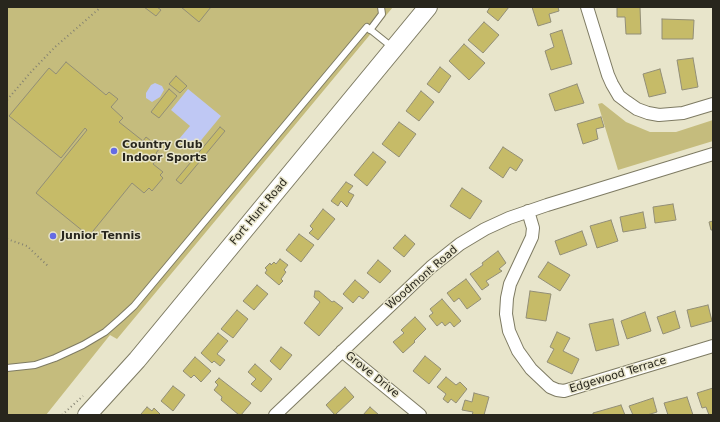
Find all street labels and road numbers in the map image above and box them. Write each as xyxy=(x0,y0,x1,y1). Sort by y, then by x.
street label: Fort Hunt Road xyxy=(227,176,291,248)
street label: Woodmont Road xyxy=(384,243,460,313)
street label: Grove Drive xyxy=(342,349,402,401)
street label: Edgewood Terrace xyxy=(568,354,668,396)

